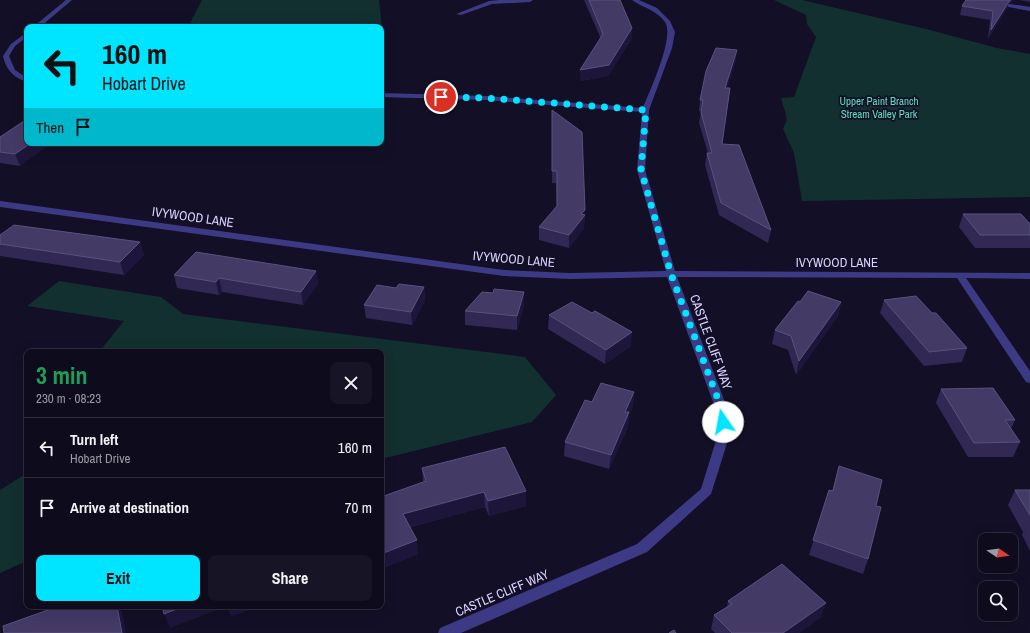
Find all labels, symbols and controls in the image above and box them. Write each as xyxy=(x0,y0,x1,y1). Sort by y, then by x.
text: 160 m xyxy=(102,35,167,73)
icon: left xyxy=(36,40,88,92)
text: Hobart Drive xyxy=(102,71,186,96)
pin xyxy=(424,80,458,114)
icon: arrive xyxy=(430,86,452,108)
park label: Upper Paint Branch Stream Valley Park xyxy=(839,94,919,121)
icon: arrive xyxy=(72,116,94,138)
text: Then xyxy=(36,117,64,138)
street label: IVYWOOD LANE xyxy=(151,203,235,231)
street label: IVYWOOD LANE xyxy=(472,247,556,271)
street label: IVYWOOD LANE xyxy=(796,254,878,271)
street label: CASTLE CLIFF WAY xyxy=(686,292,736,392)
text: 3 min xyxy=(36,359,87,391)
button: close xyxy=(330,362,372,404)
text: 230 m · 08:23 xyxy=(36,390,101,407)
position arrow xyxy=(702,401,744,443)
text: Turn left xyxy=(70,429,118,450)
icon: left xyxy=(36,437,58,459)
text: 160 m xyxy=(338,437,372,458)
text: Hobart Drive xyxy=(70,450,130,467)
icon: arrive xyxy=(36,497,58,519)
text: Arrive at destination xyxy=(70,497,189,518)
text: 70 m xyxy=(345,497,372,518)
north arrow xyxy=(978,533,1018,573)
map controls xyxy=(978,533,1018,621)
button: Exit xyxy=(36,555,200,601)
button: Share xyxy=(208,555,372,601)
street label: CASTLE CLIFF WAY xyxy=(453,566,551,620)
button: search xyxy=(978,581,1018,621)

